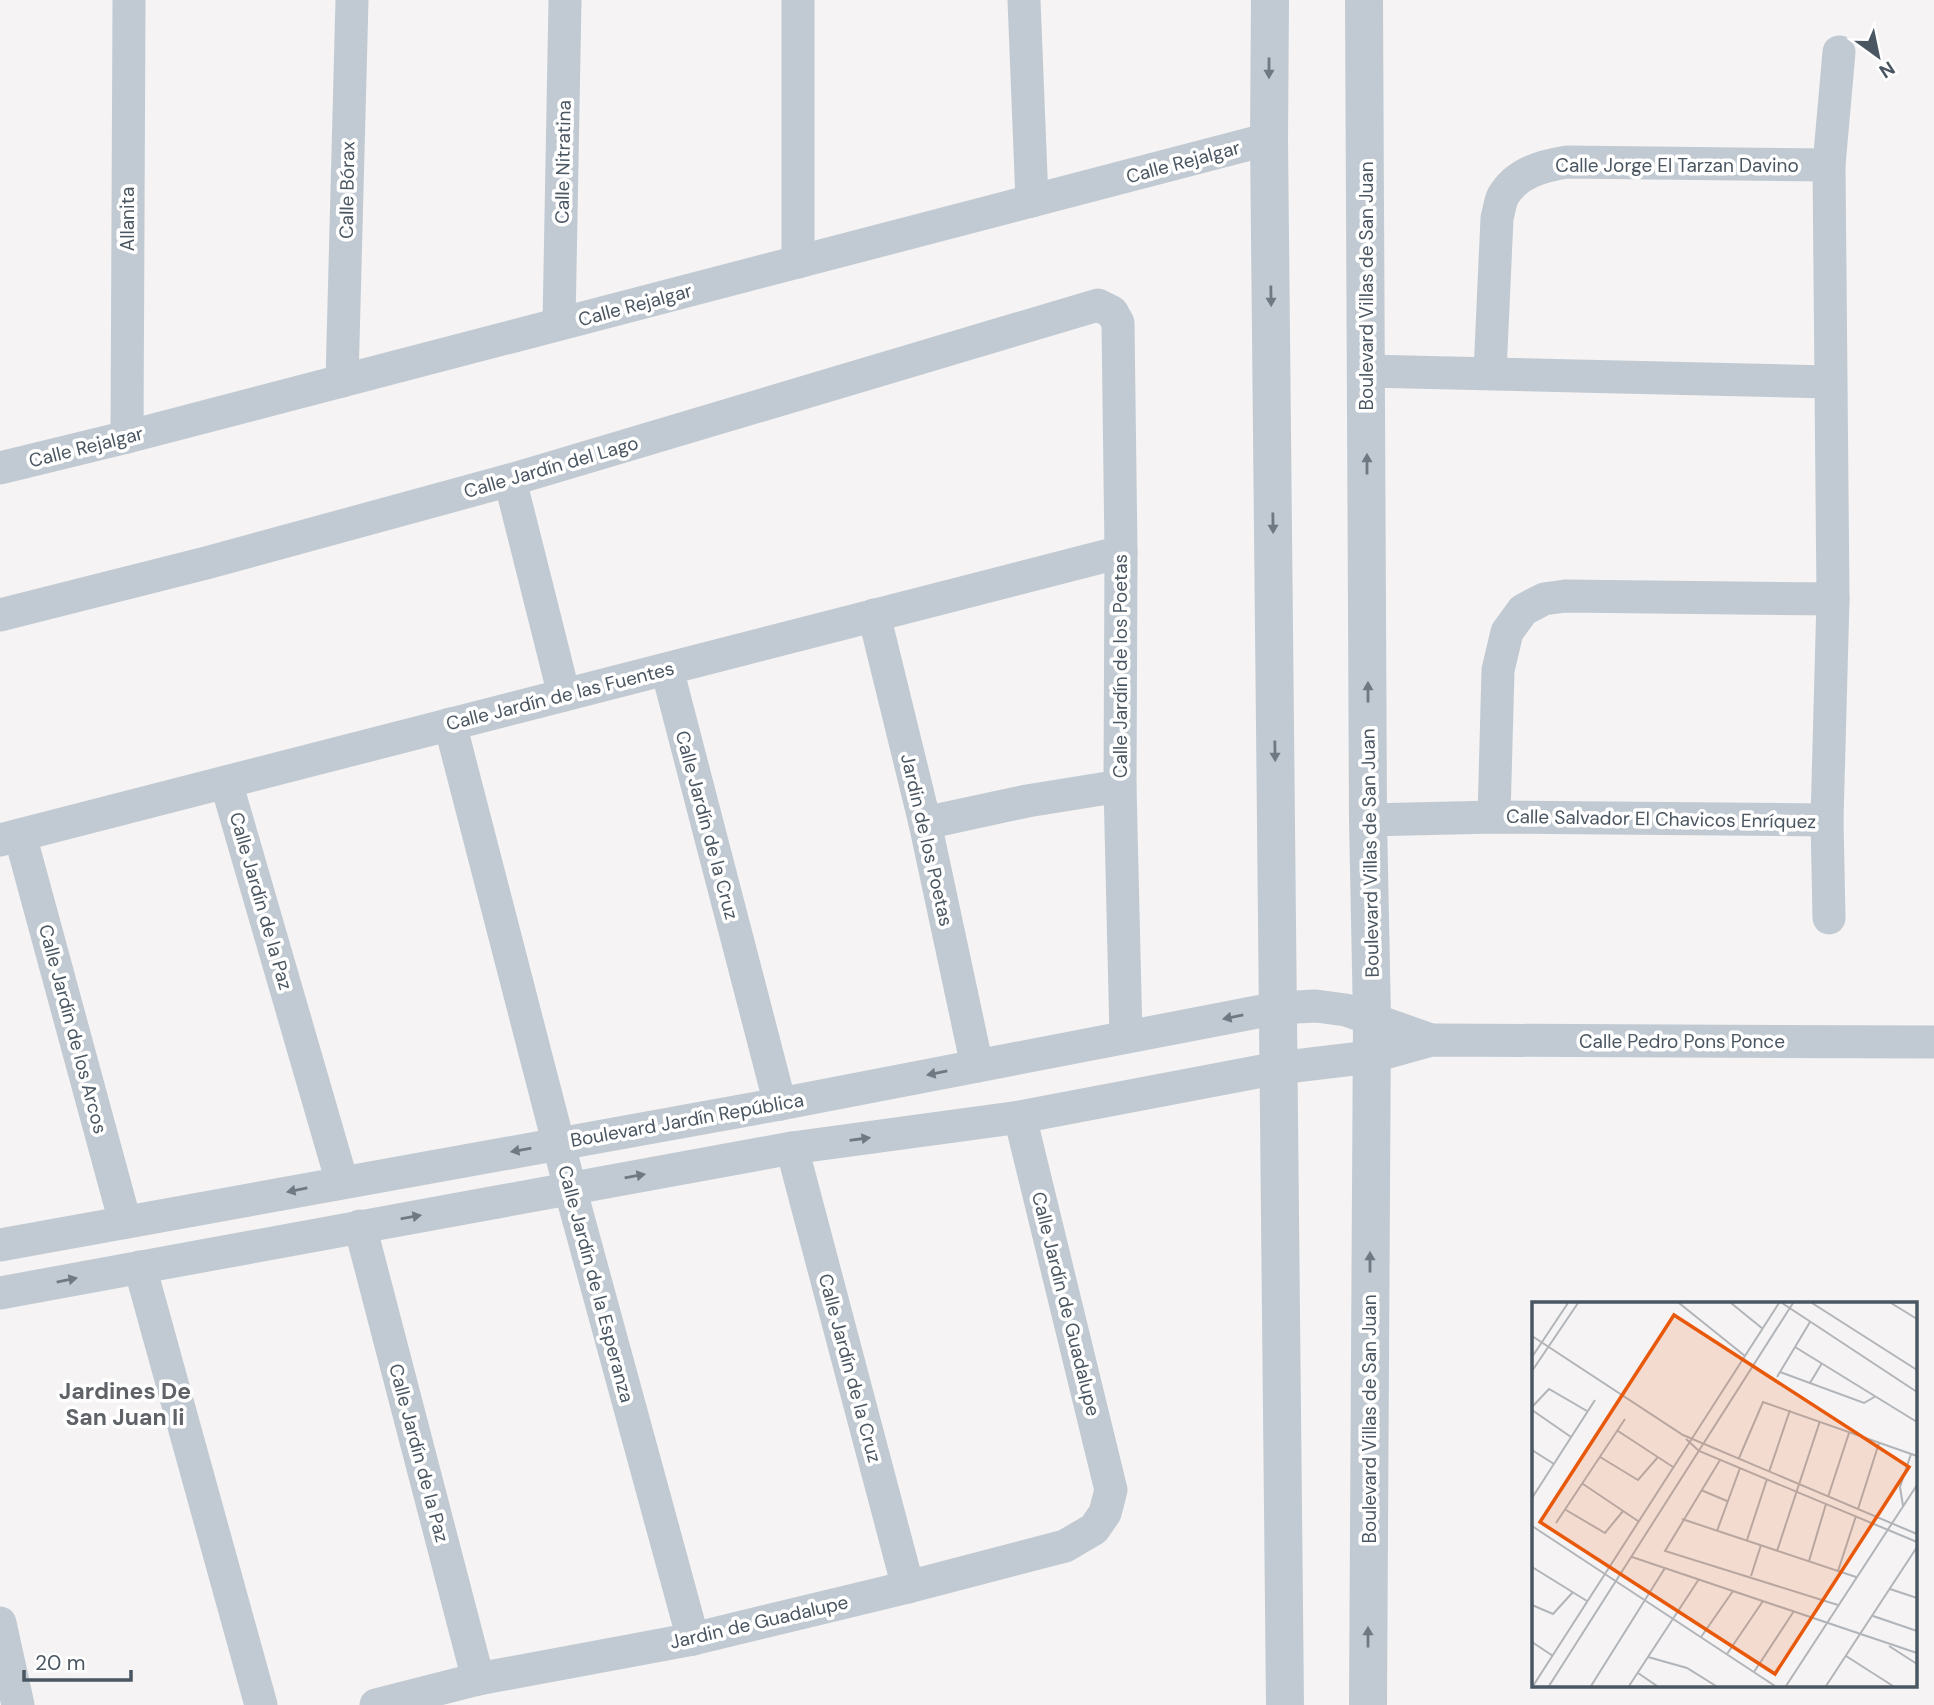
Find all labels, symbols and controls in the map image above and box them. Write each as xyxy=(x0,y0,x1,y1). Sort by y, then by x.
north arrow xyxy=(1843,21,1913,91)
text: N xyxy=(1874,56,1900,84)
one-way arrow xyxy=(1263,57,1275,79)
street label: Calle Nitratina xyxy=(549,100,577,224)
street label: Calle Rejalgar xyxy=(1123,135,1243,189)
street label: Calle Bórax xyxy=(334,140,360,239)
street label: Calle Jorge El Tarzan Davino xyxy=(1555,153,1799,178)
street label: Boulevard Villas de San Juan xyxy=(1354,161,1379,411)
street label: Allanita xyxy=(115,187,140,251)
street label: Calle Rejalgar xyxy=(575,278,695,332)
one-way arrow xyxy=(1265,285,1276,307)
street label: Calle Rejalgar xyxy=(26,421,146,473)
street label: Calle Jardín del Lago xyxy=(461,430,641,504)
one-way arrow xyxy=(1361,453,1373,475)
one-way arrow xyxy=(1267,512,1279,534)
street label: Calle Jardín de los Poetas xyxy=(1108,554,1133,778)
street label: Calle Jardín de las Fuentes xyxy=(443,656,677,736)
one-way arrow xyxy=(1362,681,1374,703)
street label: Calle Jardín de la Cruz xyxy=(670,728,744,922)
street label: Boulevard Villas de San Juan xyxy=(1355,728,1385,978)
one-way arrow xyxy=(1269,740,1281,762)
street label: Jardin de los Poetas xyxy=(895,751,959,929)
street label: Calle Salvador El Chavicos Enríquez xyxy=(1506,804,1816,834)
street label: Calle Jardín de la Paz xyxy=(224,809,298,993)
street label: Calle Jardín de los Arcos xyxy=(33,922,113,1136)
one-way arrow xyxy=(1222,1011,1244,1022)
street label: Calle Pedro Pons Ponce xyxy=(1579,1029,1785,1054)
one-way arrow xyxy=(926,1068,948,1079)
street label: Boulevard Jardín República xyxy=(568,1087,806,1153)
one-way arrow xyxy=(849,1133,871,1144)
one-way arrow xyxy=(510,1145,532,1156)
street label: Calle Jardín de la Esperanza xyxy=(552,1163,640,1405)
one-way arrow xyxy=(624,1170,646,1181)
one-way arrow xyxy=(286,1185,308,1196)
street label: Calle Jardín de Guadalupe xyxy=(1026,1189,1106,1419)
one-way arrow xyxy=(400,1211,422,1222)
one-way arrow xyxy=(1364,1251,1376,1273)
street label: Calle Jardín de la Cruz xyxy=(813,1271,887,1465)
one-way arrow xyxy=(56,1274,78,1285)
street label: Boulevard Villas de San Juan xyxy=(1357,1294,1382,1544)
inset map xyxy=(1532,1302,1916,1688)
street label: Calle Jardín de la Paz xyxy=(383,1361,455,1545)
district label: Jardines De San Juan Ii xyxy=(59,1376,191,1432)
street label: Jardin de Guadalupe xyxy=(667,1589,851,1655)
one-way arrow xyxy=(1362,1626,1374,1648)
scale bar xyxy=(24,1638,131,1682)
text: 20 m xyxy=(35,1649,86,1677)

